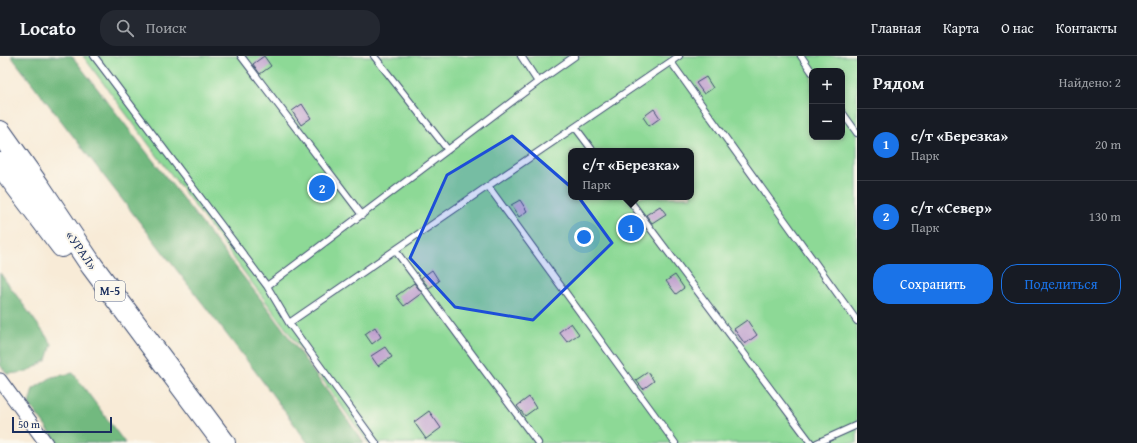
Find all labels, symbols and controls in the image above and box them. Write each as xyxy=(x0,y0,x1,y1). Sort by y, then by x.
search box xyxy=(100,10,380,46)
text: Locato xyxy=(20,14,76,42)
icon: search xyxy=(114,17,136,39)
text: Поиск xyxy=(146,17,187,38)
text: Главная xyxy=(871,18,921,38)
text: Карта xyxy=(943,18,979,38)
text: О нас xyxy=(1001,18,1034,38)
text: Контакты xyxy=(1056,18,1117,38)
map controls xyxy=(809,68,845,140)
button: + xyxy=(809,68,845,104)
text: Рядом xyxy=(873,70,924,95)
text: Найдено: 2 xyxy=(1059,73,1121,92)
button: − xyxy=(809,104,845,140)
text: с/т «Березка» xyxy=(911,125,1008,146)
text: 1 xyxy=(883,135,889,154)
text: 20 m xyxy=(1095,135,1121,154)
text: Парк xyxy=(911,146,939,165)
popup xyxy=(568,148,694,200)
text: с/т «Березка» xyxy=(582,154,680,175)
pin: 2 xyxy=(309,173,335,203)
text: Парк xyxy=(582,175,611,194)
text: с/т «Север» xyxy=(911,197,992,218)
text: 2 xyxy=(883,207,889,226)
text: 130 m xyxy=(1089,207,1121,226)
pin: 1 xyxy=(618,213,644,243)
text: Парк xyxy=(911,218,939,237)
street label: «УРАЛ» xyxy=(61,227,102,274)
your location xyxy=(574,227,594,247)
button: Сохранить xyxy=(873,264,993,304)
button: Поделиться xyxy=(1001,264,1121,304)
road number: М-5 xyxy=(95,281,125,301)
scale bar xyxy=(12,415,112,434)
text: 50 m xyxy=(18,416,40,432)

